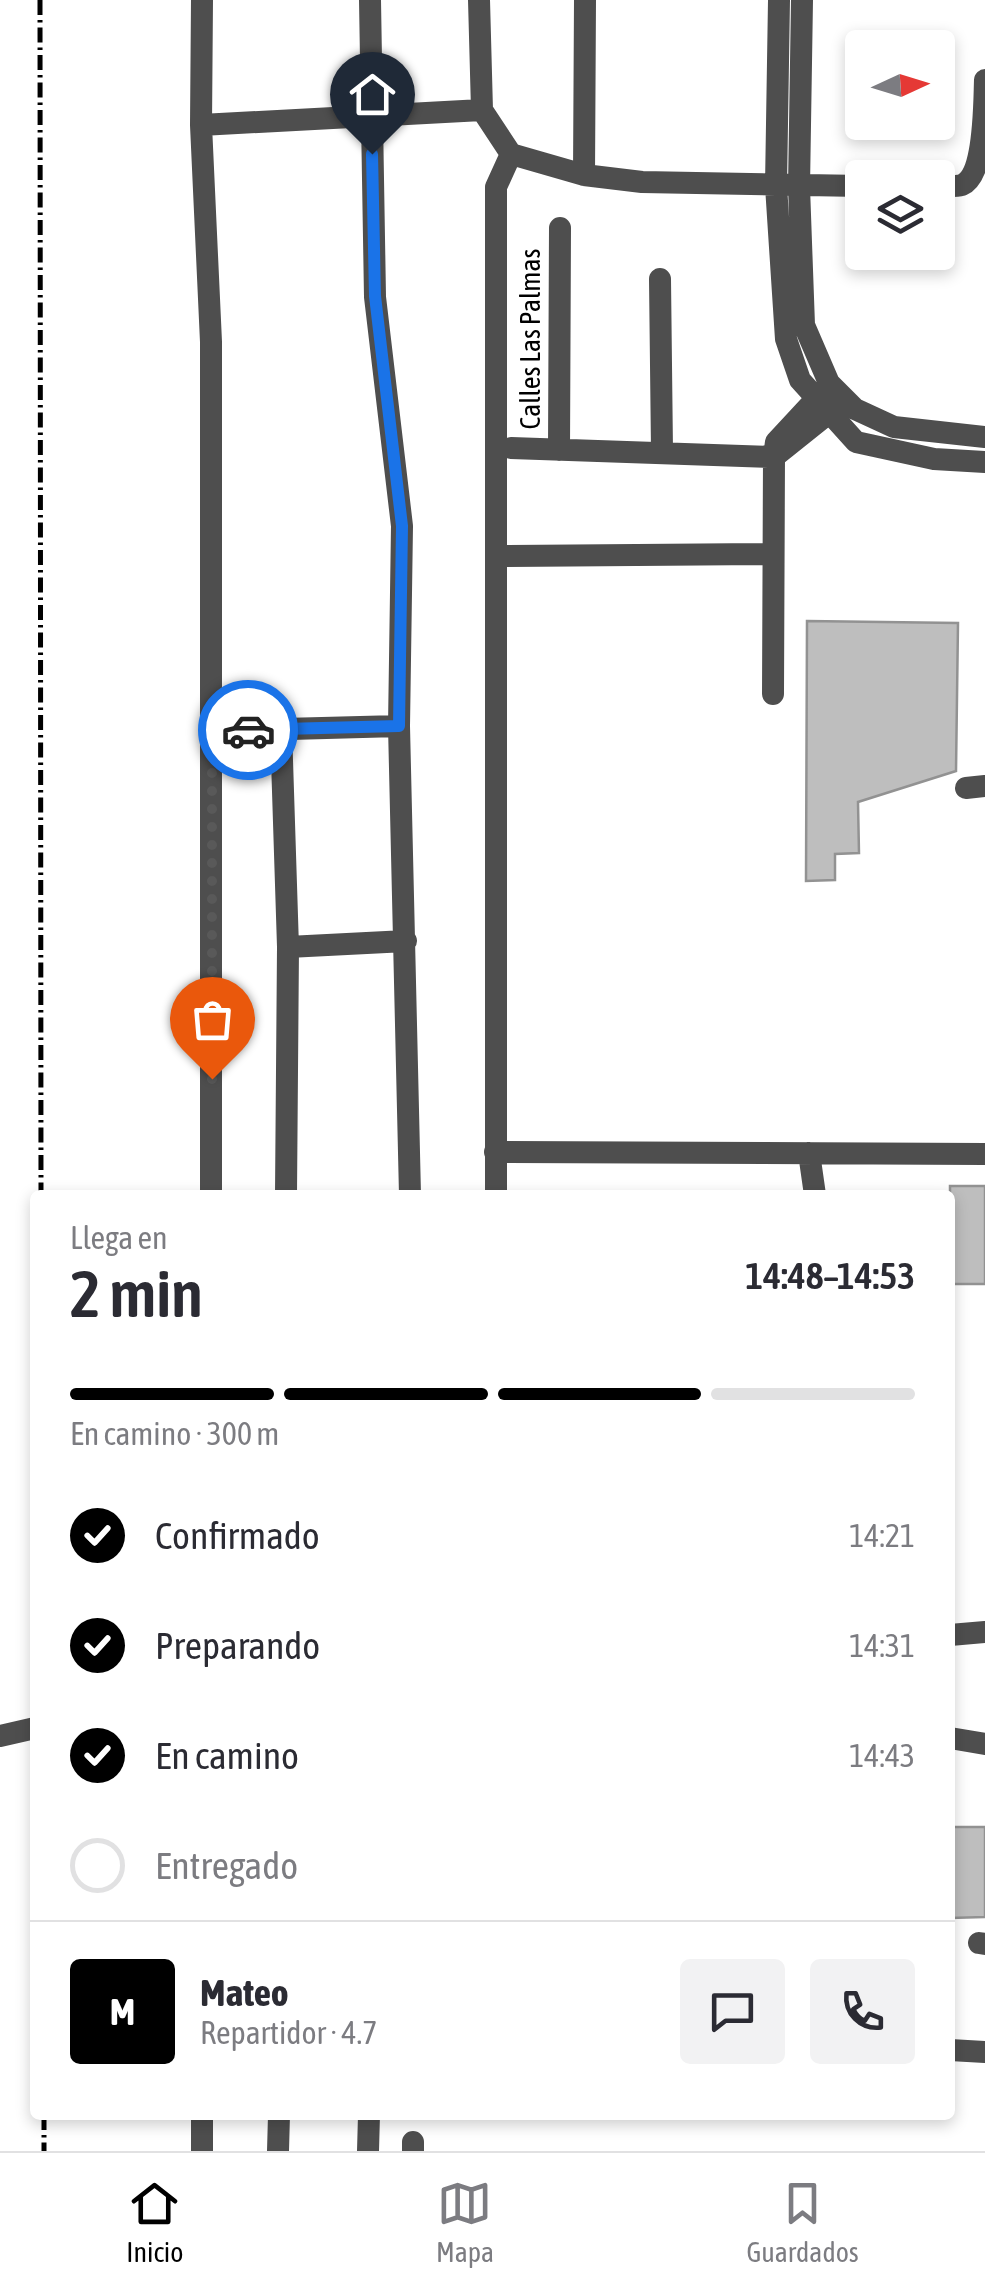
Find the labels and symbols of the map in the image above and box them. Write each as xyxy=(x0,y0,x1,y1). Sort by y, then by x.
north arrow xyxy=(845,30,955,140)
pin xyxy=(330,52,415,155)
street label: Calles Las Palmas xyxy=(514,249,546,429)
courier xyxy=(198,680,298,780)
pin xyxy=(170,977,255,1080)

